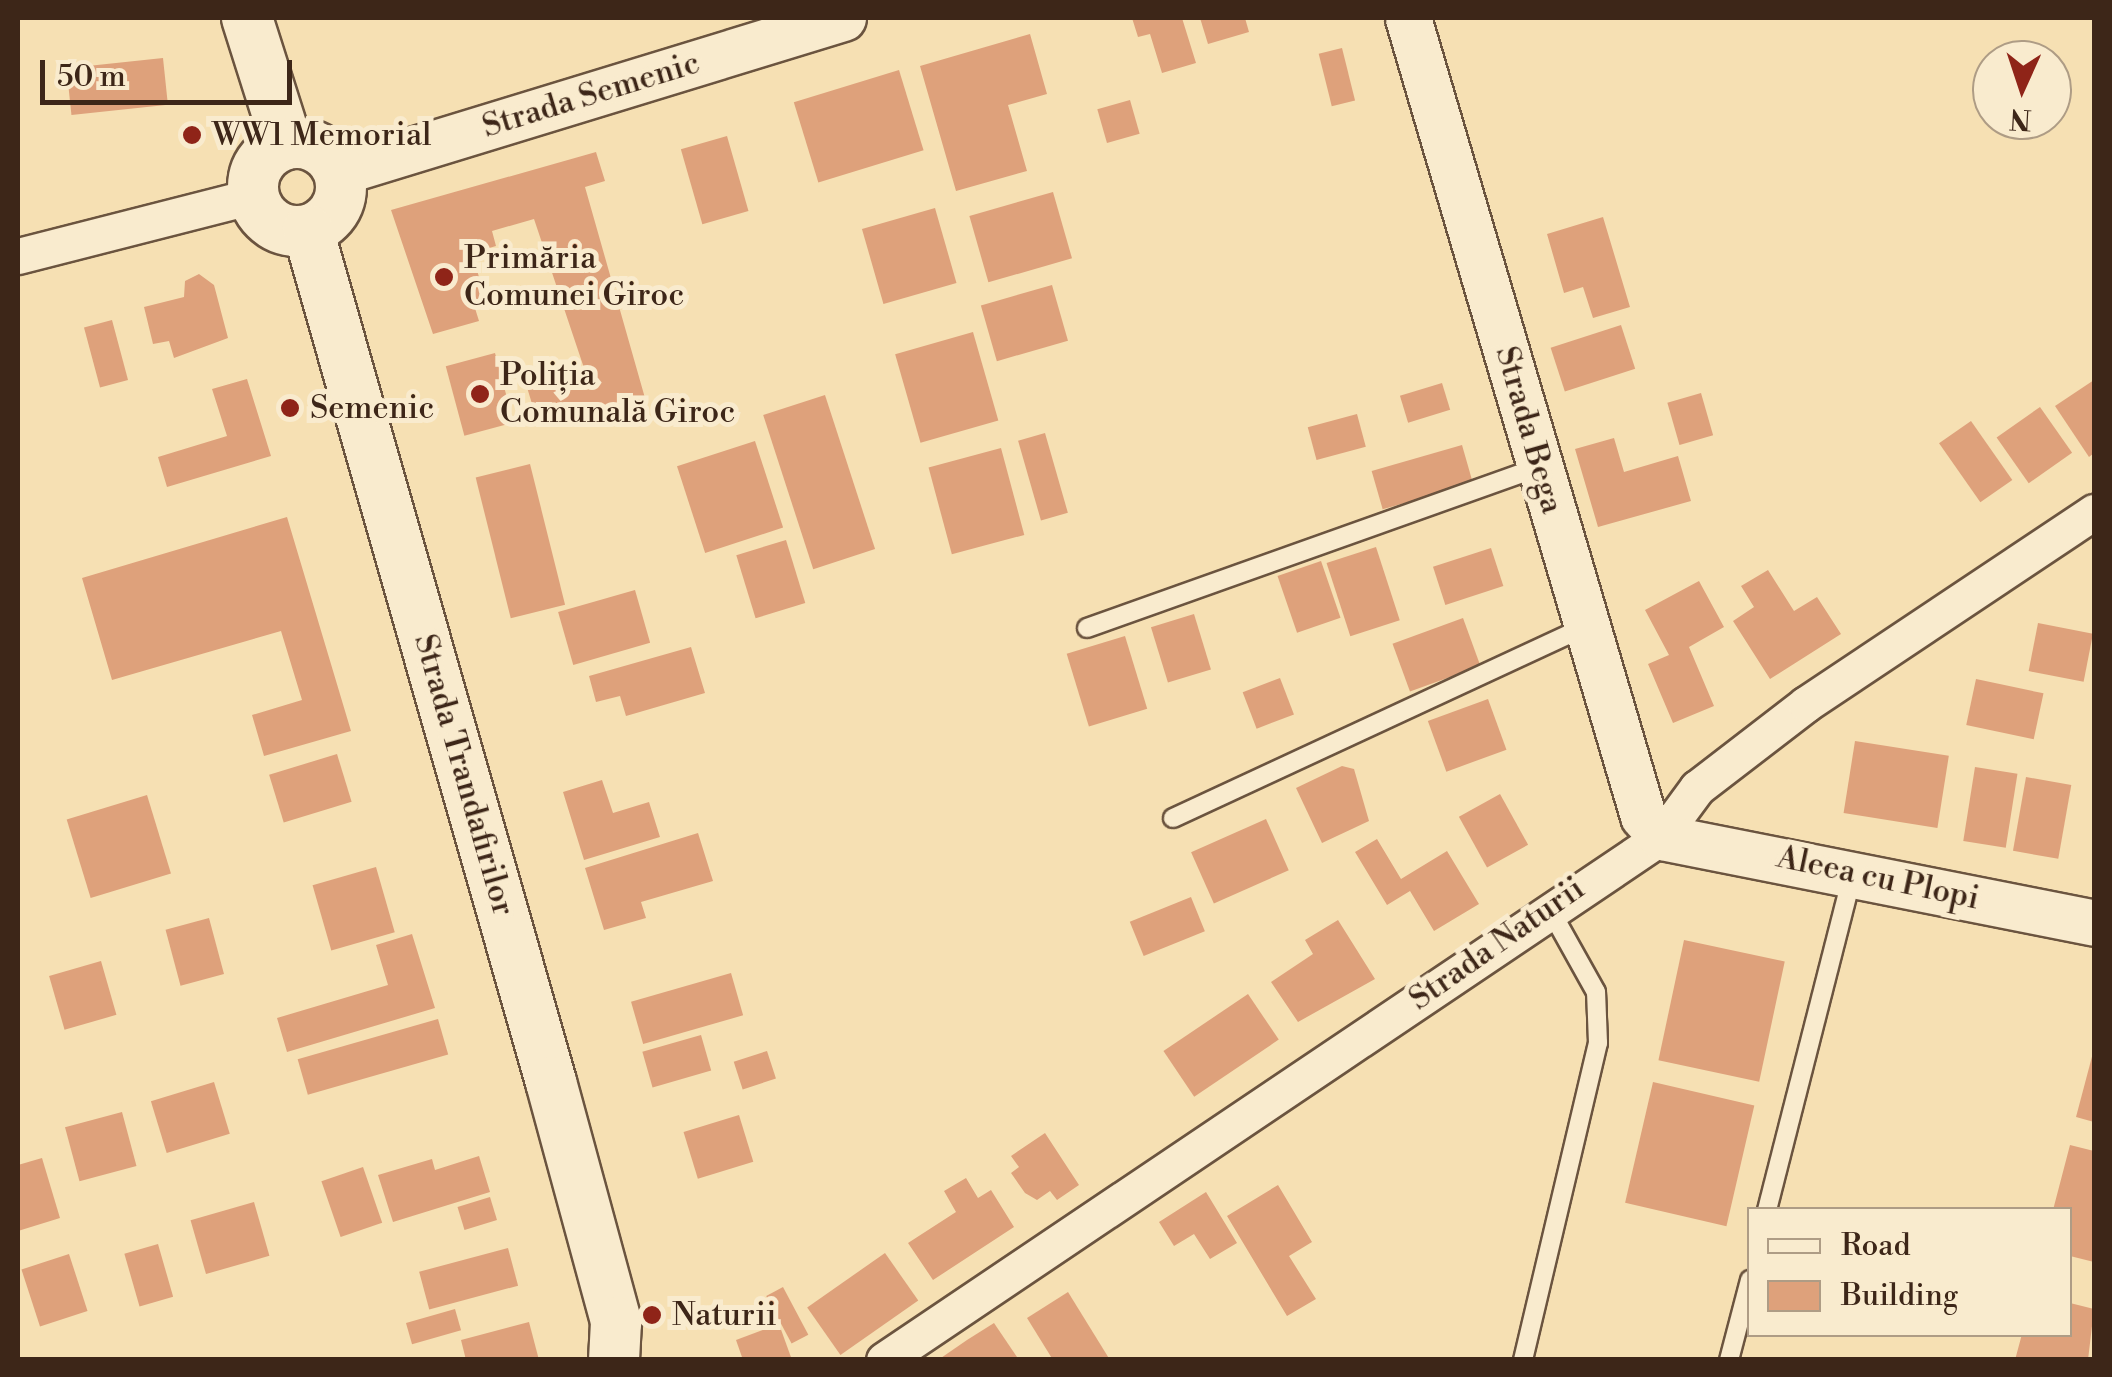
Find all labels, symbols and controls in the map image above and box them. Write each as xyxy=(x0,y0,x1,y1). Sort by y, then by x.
scale bar xyxy=(45,40,298,102)
north arrow xyxy=(1972,40,2072,140)
street label: Strada Semenic xyxy=(478,44,704,146)
text: 50 m xyxy=(57,58,126,96)
text: N xyxy=(2009,100,2032,137)
place label: WW1 Memorial xyxy=(212,116,432,154)
marker: WW1 Memorial xyxy=(181,124,203,146)
place label: Primăria Comunei Giroc xyxy=(464,240,684,315)
marker: Primăria Comunei Giroc xyxy=(433,266,455,288)
street label: Strada Bega xyxy=(1487,342,1571,518)
place label: Poliția Comunală Giroc xyxy=(500,357,735,432)
marker: Poliția Comunală Giroc xyxy=(469,383,491,405)
place label: Semenic xyxy=(310,389,435,427)
marker: Semenic xyxy=(279,397,301,419)
street label: Strada Trandafirilor xyxy=(405,630,523,920)
street label: Aleea cu Plopi xyxy=(1773,838,1983,918)
street label: Strada Naturii xyxy=(1402,869,1592,1019)
legend xyxy=(1747,1207,2072,1337)
text: Road xyxy=(1841,1227,1911,1265)
text: Building xyxy=(1841,1277,1958,1315)
place label: Naturii xyxy=(672,1296,777,1334)
marker: Naturii xyxy=(641,1304,663,1326)

